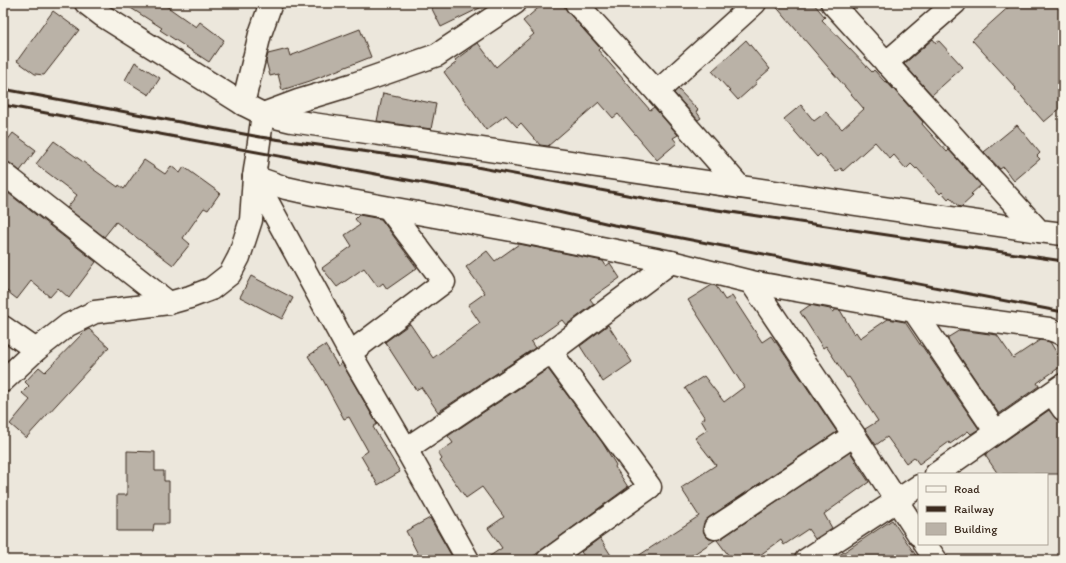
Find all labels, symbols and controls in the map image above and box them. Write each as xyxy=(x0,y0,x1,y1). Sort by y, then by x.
legend xyxy=(918,473,1048,545)
text: Road xyxy=(954,482,980,496)
text: Railway xyxy=(954,502,994,516)
text: Building xyxy=(954,522,998,536)

